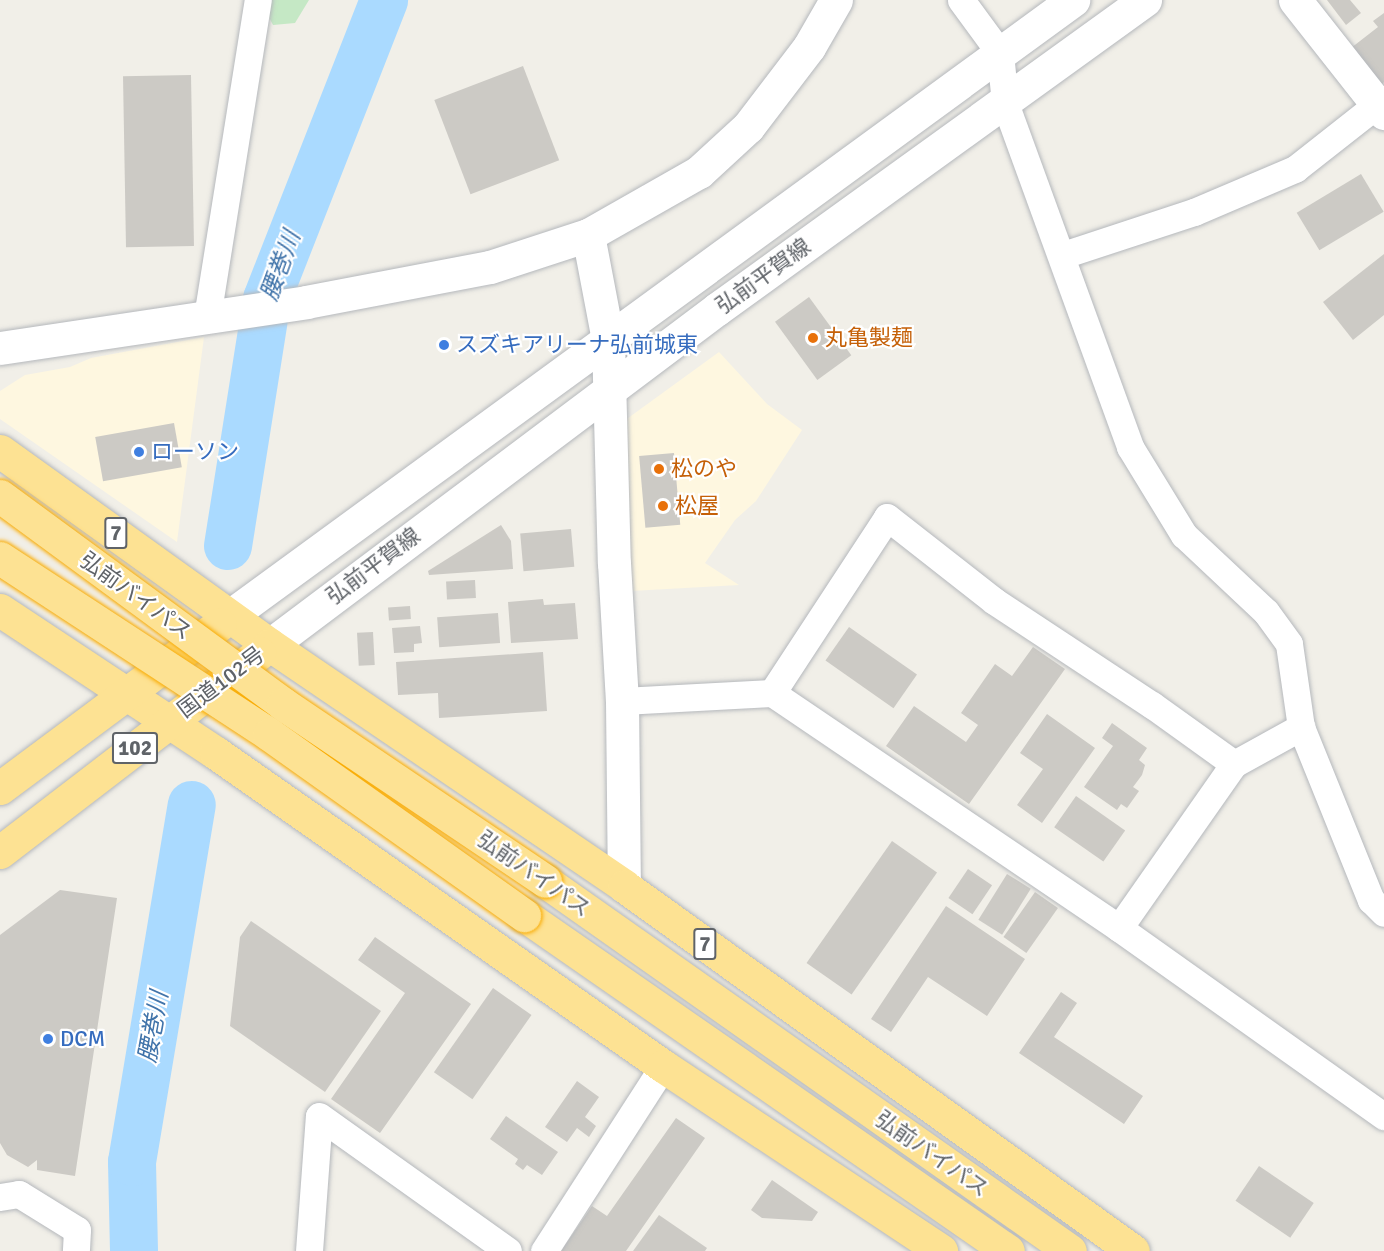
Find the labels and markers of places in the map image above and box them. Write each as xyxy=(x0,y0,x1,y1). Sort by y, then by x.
place label: 丸亀製麺 xyxy=(825,325,913,351)
marker: 丸亀製麺 xyxy=(806,331,820,345)
place label: スズキアリーナ弘前城東 xyxy=(456,332,698,358)
marker: スズキアリーナ弘前城東 xyxy=(437,338,451,352)
place label: ローソン xyxy=(151,439,239,465)
marker: ローソン xyxy=(132,445,146,459)
place label: 松のや xyxy=(671,456,737,482)
marker: 松のや xyxy=(652,462,666,476)
place label: 松屋 xyxy=(675,493,719,519)
marker: 松屋 xyxy=(656,499,670,513)
place label: DCM xyxy=(60,1026,105,1052)
marker: DCM xyxy=(41,1032,55,1046)

